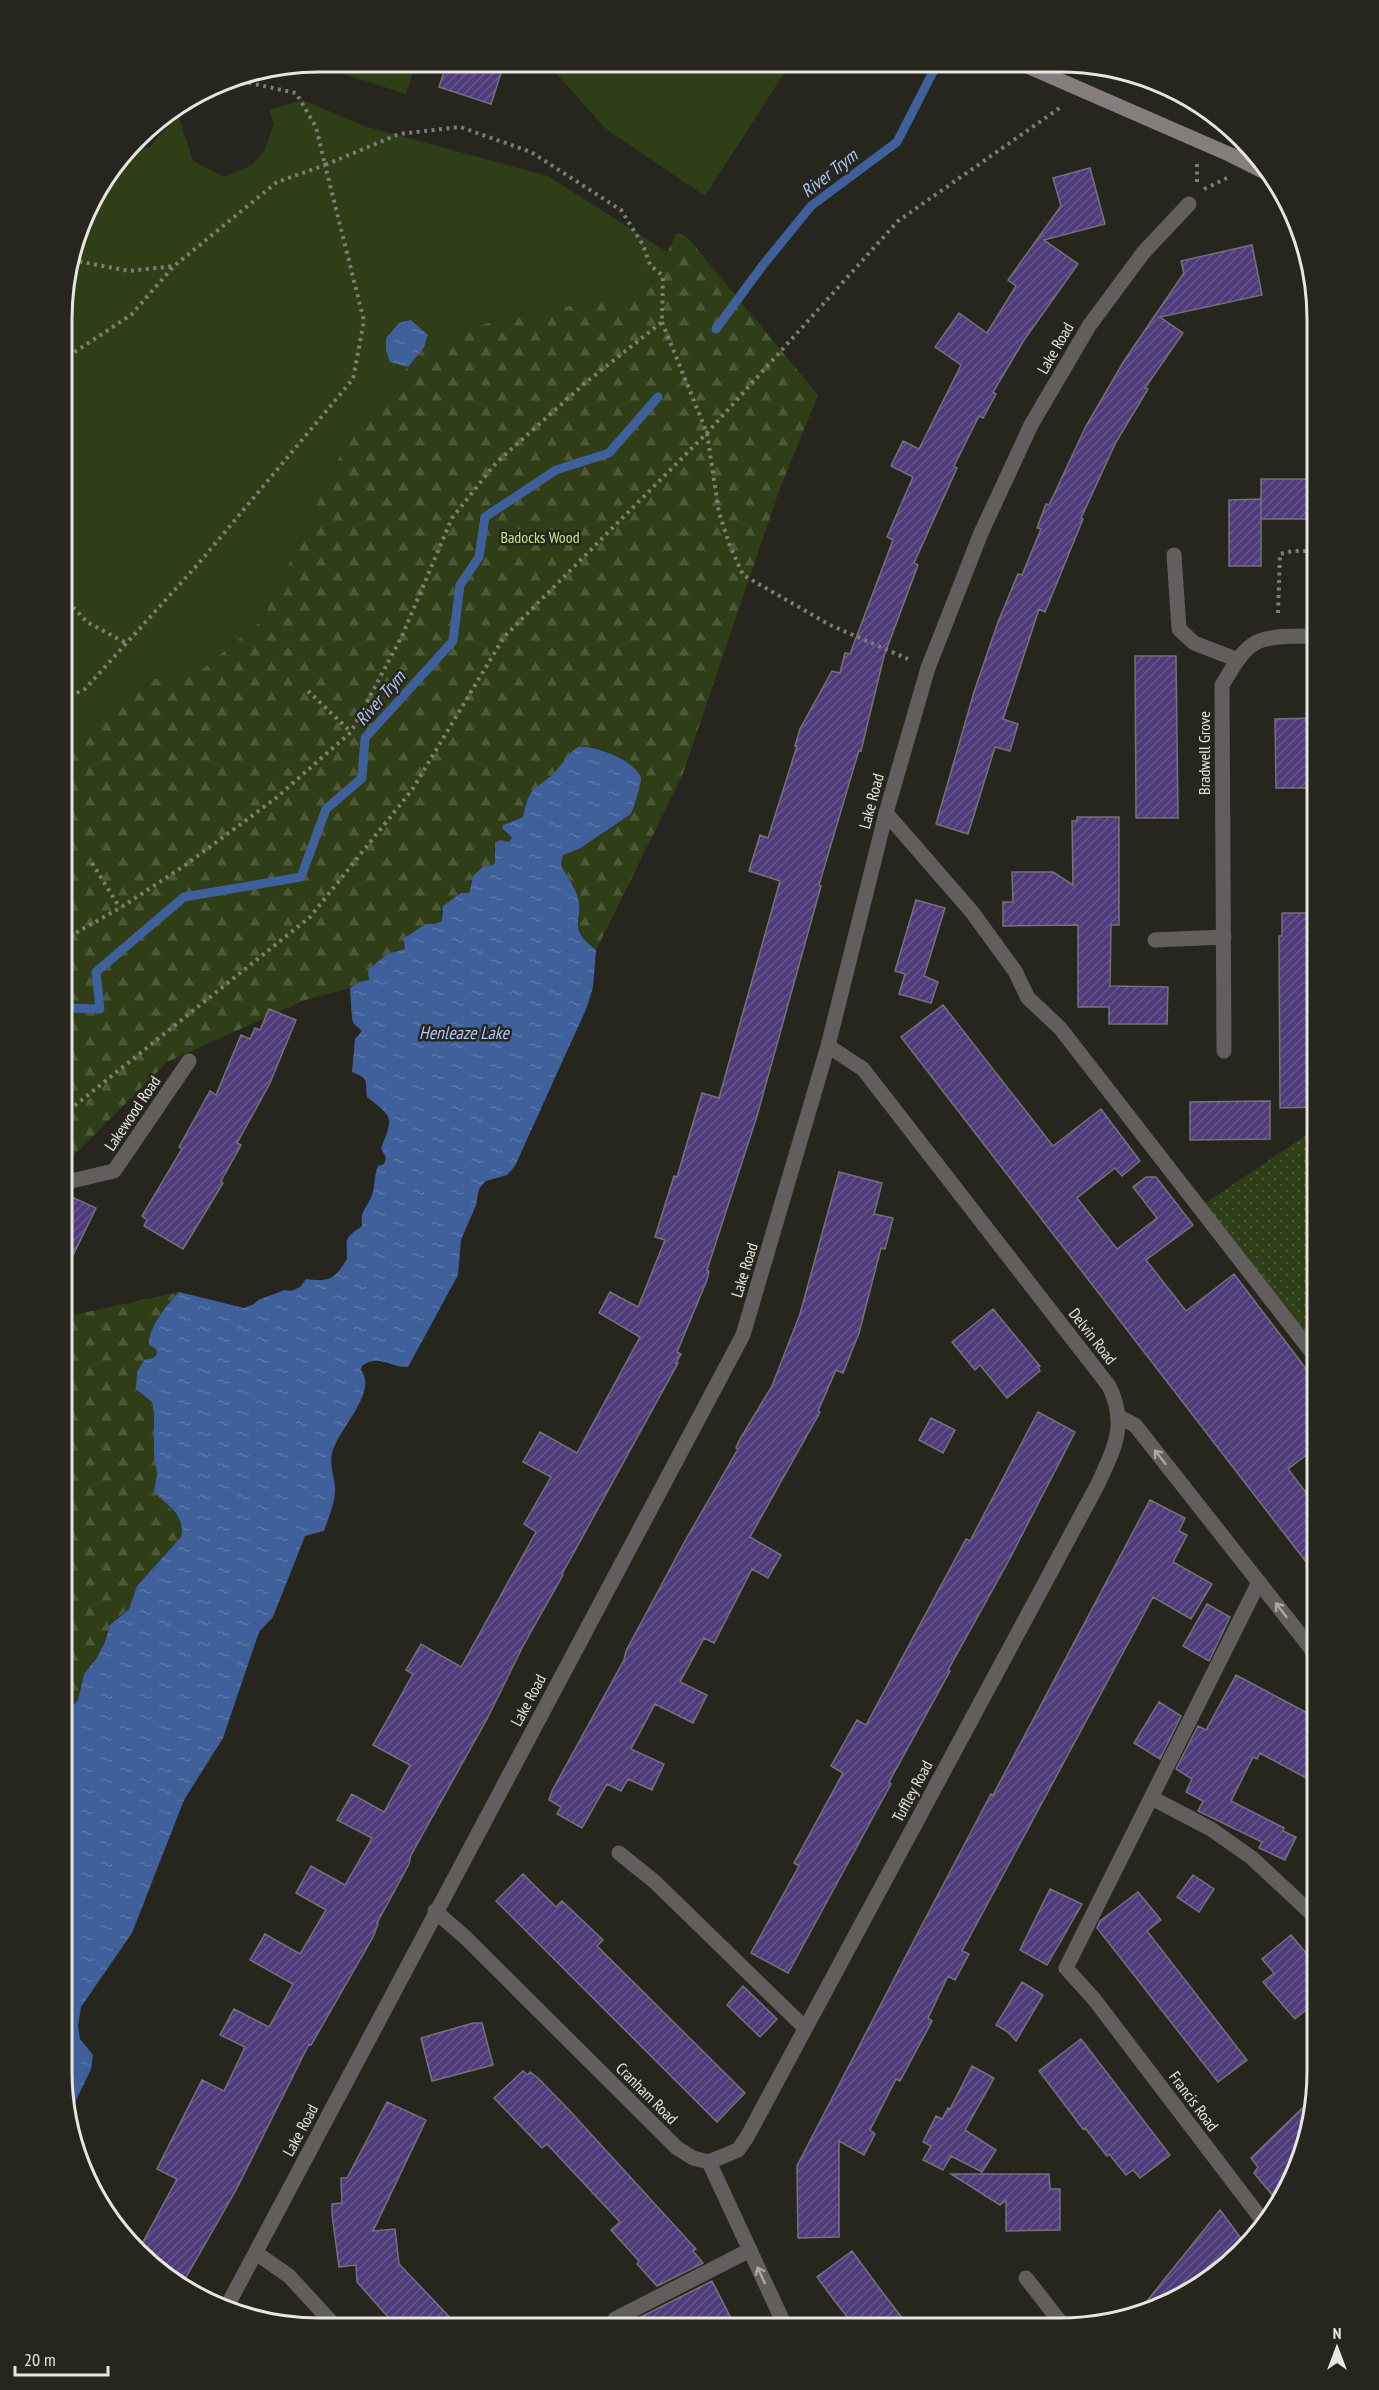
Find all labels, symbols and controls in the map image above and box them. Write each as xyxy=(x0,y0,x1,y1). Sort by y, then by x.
water label: River Trym xyxy=(796,143,863,202)
street label: Lake Road xyxy=(1032,319,1078,377)
park label: Badocks Wood xyxy=(500,527,580,547)
water label: River Trym xyxy=(350,665,411,730)
street label: Bradwell Grove xyxy=(1194,711,1214,795)
street label: Lake Road xyxy=(854,771,888,831)
water label: Henleaze Lake xyxy=(419,1021,511,1044)
street label: Lakewood Road xyxy=(100,1072,164,1154)
street label: Lake Road xyxy=(726,1240,762,1300)
street label: Delvin Road xyxy=(1065,1304,1121,1368)
one-way arrow xyxy=(1153,1449,1166,1465)
one-way arrow xyxy=(1274,1602,1287,1618)
street label: Lake Road xyxy=(506,1670,550,1729)
street label: Tuffley Road xyxy=(887,1757,937,1825)
street label: Cranham Road xyxy=(612,2058,682,2128)
street label: Francis Road xyxy=(1165,2067,1223,2135)
street label: Lake Road xyxy=(278,2100,322,2159)
one-way arrow xyxy=(755,2266,767,2284)
north arrow xyxy=(1307,2318,1367,2378)
text: N xyxy=(1333,2323,1341,2343)
scale bar xyxy=(15,2339,108,2377)
text: 20 m xyxy=(24,2348,56,2371)

